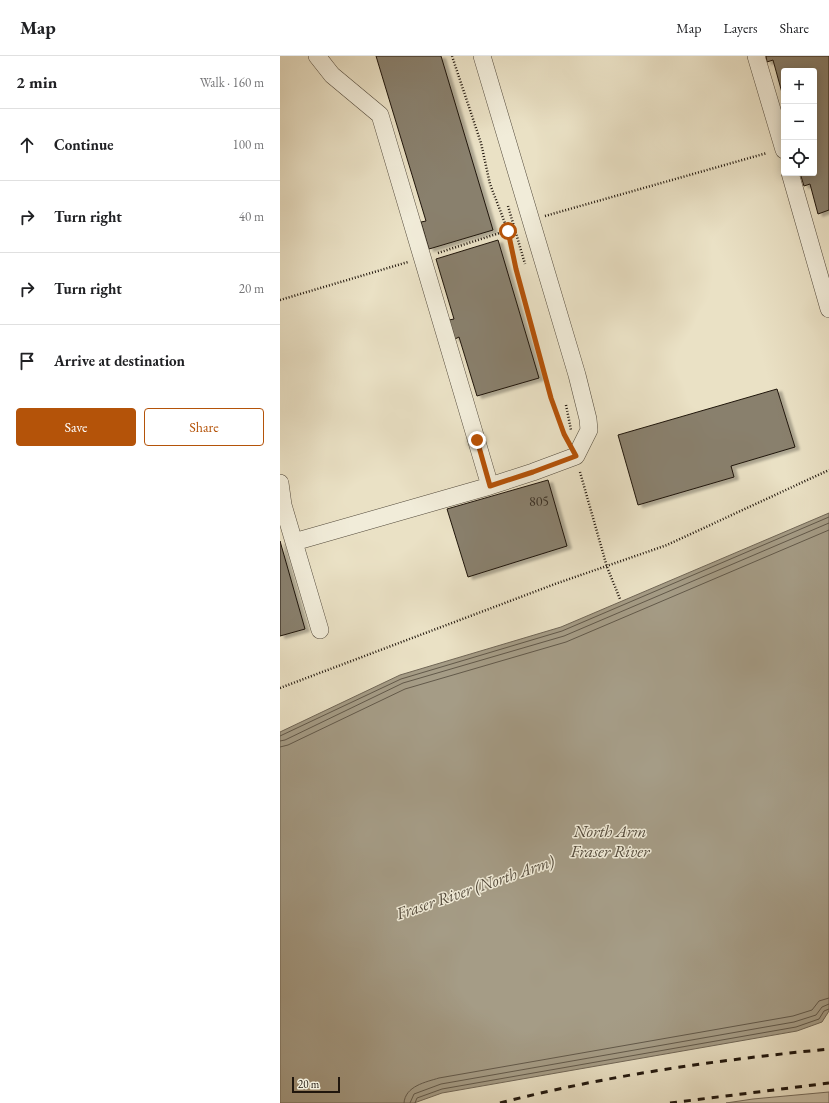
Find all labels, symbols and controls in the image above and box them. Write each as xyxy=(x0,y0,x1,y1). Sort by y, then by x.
text: Map xyxy=(20,15,56,40)
text: Map xyxy=(676,19,701,37)
text: Layers xyxy=(723,19,758,37)
text: Share xyxy=(780,19,809,37)
map controls xyxy=(781,68,817,176)
button: + xyxy=(781,68,817,104)
text: 2 min xyxy=(16,71,57,93)
text: Walk · 160 m xyxy=(200,74,264,91)
button: − xyxy=(781,104,817,140)
icon: ahead xyxy=(16,134,38,156)
text: Continue xyxy=(54,135,114,154)
text: 100 m xyxy=(233,136,264,153)
button: locate xyxy=(781,140,817,176)
icon: right xyxy=(16,206,38,228)
text: Turn right xyxy=(54,207,122,226)
text: 40 m xyxy=(239,208,264,225)
route start xyxy=(499,222,517,240)
icon: right xyxy=(16,278,38,300)
text: Turn right xyxy=(54,279,122,298)
text: 20 m xyxy=(239,280,264,297)
icon: arrive xyxy=(16,350,38,372)
text: Arrive at destination xyxy=(54,351,185,370)
button: Save xyxy=(16,408,136,446)
button: Share xyxy=(144,408,264,446)
route end xyxy=(468,431,486,449)
house number: 805 xyxy=(529,492,549,510)
water label: North Arm Fraser River xyxy=(570,820,651,862)
water label: Fraser River (North Arm) xyxy=(392,849,558,925)
scale bar xyxy=(292,1075,340,1094)
text: 20 m xyxy=(298,1077,319,1091)

